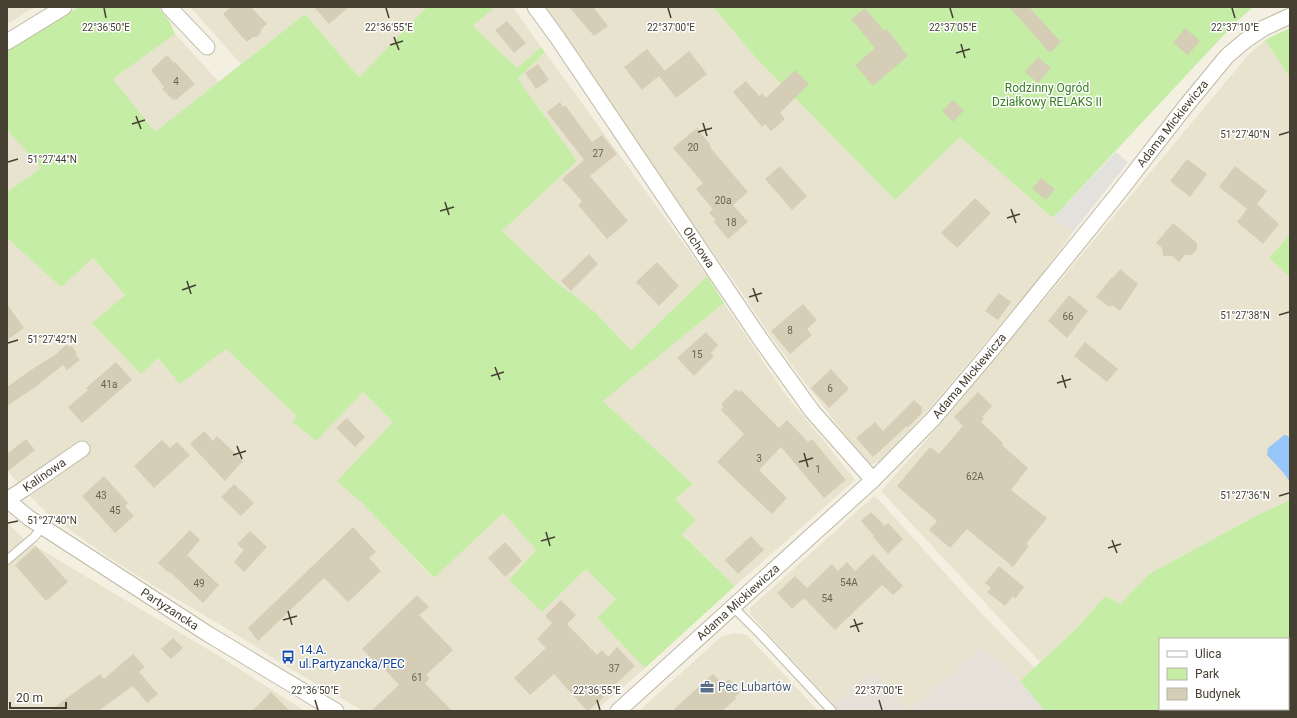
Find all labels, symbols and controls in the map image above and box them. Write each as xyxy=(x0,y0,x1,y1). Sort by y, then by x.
text: 22°36'50"E xyxy=(82,22,130,33)
text: 22°36'55"E xyxy=(365,22,413,33)
text: 22°37'00"E xyxy=(647,22,695,33)
text: 22°37'05"E xyxy=(929,22,977,33)
text: 22°37'10"E xyxy=(1211,22,1259,33)
house number: 4 xyxy=(173,76,179,87)
street label: Adama Mickiewicza xyxy=(1134,77,1211,170)
park label: Rodzinny Ogród Działkowy RELAKS II xyxy=(992,81,1102,109)
text: 51°27'40"N xyxy=(1220,129,1270,140)
house number: 20 xyxy=(687,142,699,153)
house number: 27 xyxy=(592,148,604,159)
text: 51°27'44"N xyxy=(27,154,77,165)
house number: 20a xyxy=(715,195,731,206)
house number: 18 xyxy=(725,217,737,228)
street label: Olchowa xyxy=(680,224,718,271)
text: 51°27'38"N xyxy=(1220,310,1270,321)
house number: 66 xyxy=(1062,311,1074,322)
house number: 8 xyxy=(787,325,793,336)
street label: Adama Mickiewicza xyxy=(930,330,1009,421)
text: 51°27'42"N xyxy=(27,334,77,345)
house number: 15 xyxy=(691,349,703,360)
house number: 41a xyxy=(101,379,117,390)
house number: 6 xyxy=(827,383,833,394)
house number: 3 xyxy=(756,453,762,464)
street label: Kalinowa xyxy=(20,455,68,495)
house number: 1 xyxy=(815,464,821,475)
house number: 62A xyxy=(966,471,984,482)
house number: 43 xyxy=(95,490,107,501)
text: 51°27'36"N xyxy=(1220,490,1270,501)
house number: 45 xyxy=(109,505,121,516)
text: 51°27'40"N xyxy=(27,515,77,526)
street label: Adama Mickiewicza xyxy=(694,561,782,643)
house number: 54A xyxy=(840,577,858,588)
house number: 49 xyxy=(193,578,205,589)
street label: Partyzancka xyxy=(138,585,201,633)
house number: 54 xyxy=(821,593,833,604)
legend xyxy=(1159,638,1289,710)
place label: 14.A. ul.Partyzancka/PEC xyxy=(299,643,405,671)
text: Ulica xyxy=(1195,647,1221,661)
bus stop icon: 14.A. ul.Partyzancka/PEC xyxy=(280,649,296,665)
house number: 37 xyxy=(608,663,620,674)
text: Park xyxy=(1195,667,1220,681)
house number: 61 xyxy=(411,672,423,683)
office icon: Pec Lubartów xyxy=(699,679,715,695)
place label: Pec Lubartów xyxy=(718,680,791,694)
scale bar xyxy=(10,684,66,710)
text: 22°36'50"E xyxy=(291,685,339,696)
text: 22°36'55"E xyxy=(573,685,621,696)
text: 22°37'00"E xyxy=(855,685,903,696)
text: Budynek xyxy=(1195,687,1242,701)
text: 20 m xyxy=(16,691,43,705)

